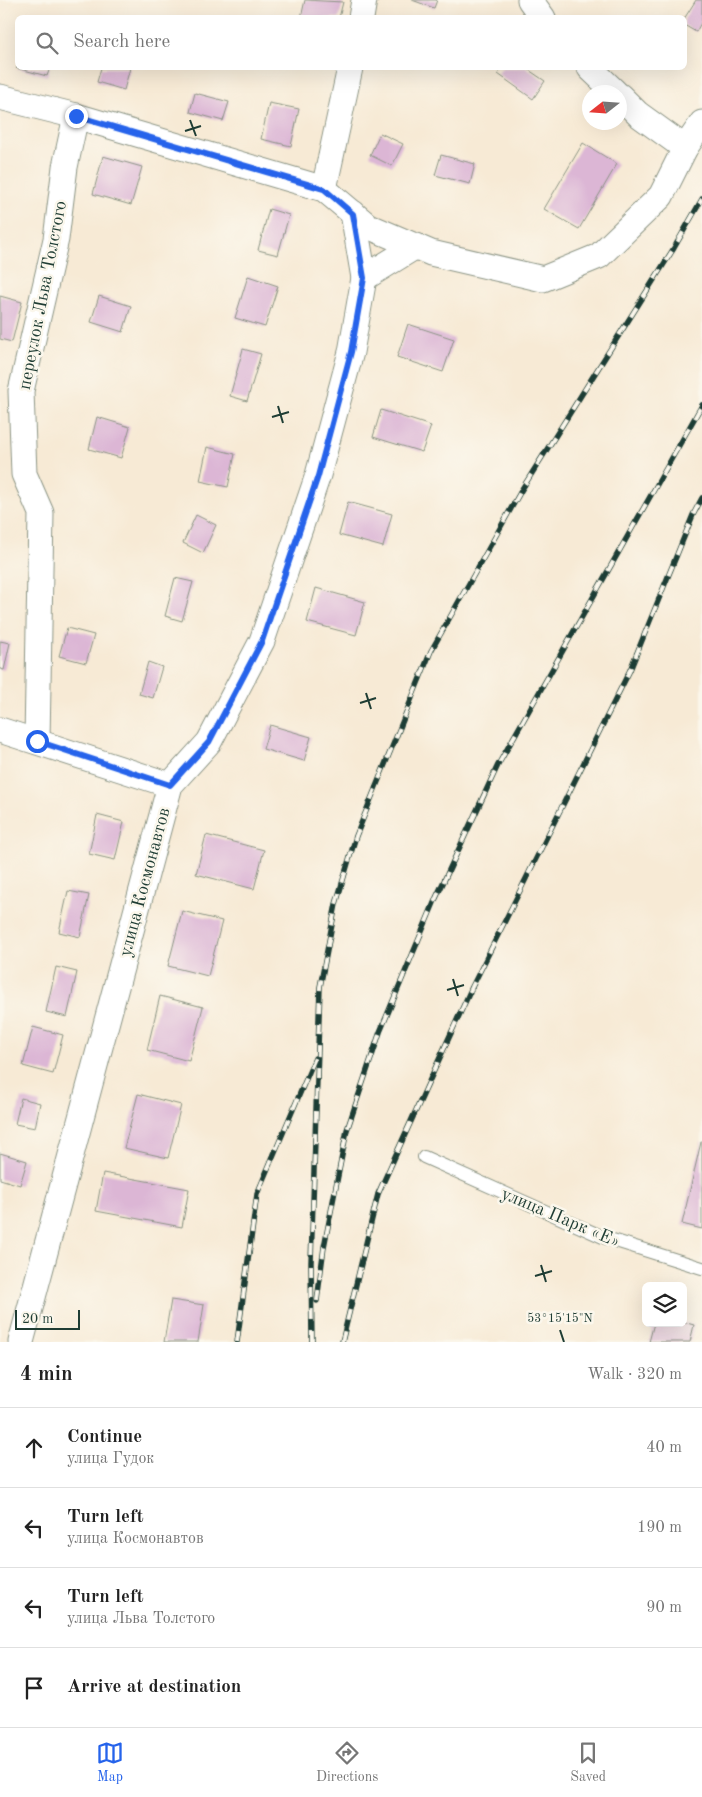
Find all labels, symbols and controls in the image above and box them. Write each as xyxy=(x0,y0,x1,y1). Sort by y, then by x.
search box xyxy=(15,15,687,70)
icon: search xyxy=(33,29,61,57)
text: Search here xyxy=(73,33,170,52)
north arrow xyxy=(582,85,627,130)
route end xyxy=(65,105,88,128)
street label: переулок Льва Толстого xyxy=(16,199,70,391)
route start xyxy=(26,730,49,753)
street label: улица Космонавтов xyxy=(116,806,174,959)
street label: улица Парк «Е» xyxy=(499,1185,623,1251)
map controls xyxy=(642,1282,687,1327)
button: layers xyxy=(642,1282,687,1327)
scale bar xyxy=(15,1307,80,1330)
text: 20 m xyxy=(22,1312,53,1326)
text: 53°15'15"N xyxy=(527,1312,593,1325)
text: 4 min xyxy=(20,1364,73,1385)
text: Walk · 320 m xyxy=(587,1367,682,1383)
text: Continue xyxy=(67,1428,142,1447)
icon: ahead xyxy=(20,1434,48,1462)
text: 40 m xyxy=(646,1440,682,1456)
text: улица Гудок xyxy=(67,1451,154,1467)
text: Turn left xyxy=(67,1508,144,1527)
icon: left xyxy=(20,1514,48,1542)
text: 190 m xyxy=(637,1520,682,1536)
text: улица Космонавтов xyxy=(67,1531,204,1547)
text: Turn left xyxy=(67,1588,144,1607)
icon: left xyxy=(20,1594,48,1622)
text: 90 m xyxy=(646,1600,682,1616)
text: улица Льва Толстого xyxy=(67,1611,215,1627)
icon: arrive xyxy=(20,1674,48,1702)
text: Arrive at destination xyxy=(67,1678,241,1697)
tab: Map xyxy=(96,1739,124,1786)
tab: Directions xyxy=(316,1739,378,1786)
tab: Saved xyxy=(570,1739,606,1786)

